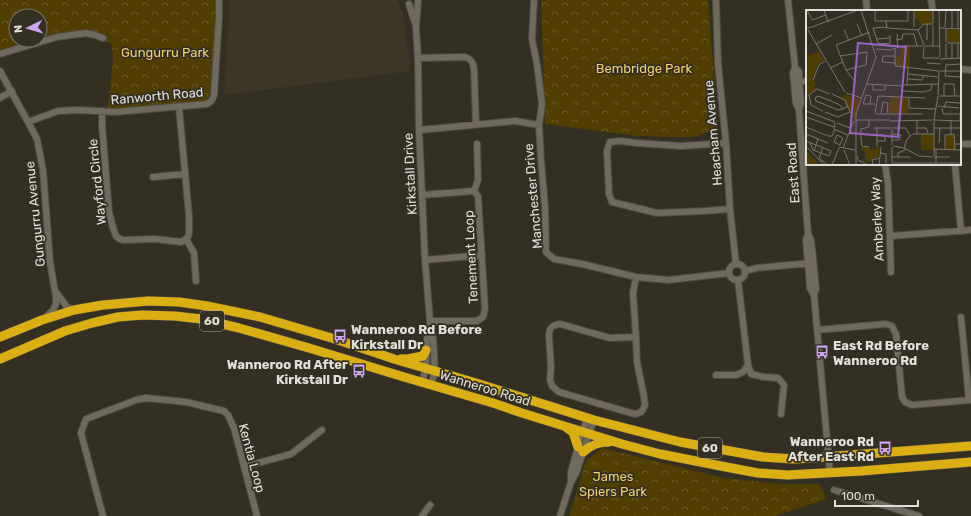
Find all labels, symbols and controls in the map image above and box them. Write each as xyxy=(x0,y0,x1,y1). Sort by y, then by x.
north arrow xyxy=(8,8,48,48)
inset map xyxy=(806,10,961,165)
text: N xyxy=(12,24,25,33)
park label: Gungurru Park xyxy=(121,45,209,61)
park label: Bembridge Park xyxy=(596,61,692,77)
street label: Heacham Avenue xyxy=(701,80,725,186)
street label: Ranworth Road xyxy=(110,84,204,108)
street label: Kirkstall Drive xyxy=(400,133,420,215)
street label: Wayford Circle xyxy=(85,138,109,226)
street label: East Road xyxy=(783,142,803,204)
street label: Manchester Drive xyxy=(521,143,545,249)
street label: Gungurru Avenue xyxy=(22,160,49,268)
street label: Amberley Way xyxy=(867,176,887,262)
street label: Tenement Loop xyxy=(461,210,481,304)
road number: 60 xyxy=(200,311,224,331)
place label: Wanneroo Rd Before Kirkstall Dr xyxy=(351,322,482,352)
bus stop icon: Wanneroo Rd Before Kirkstall Dr xyxy=(332,328,348,344)
place label: East Rd Before Wanneroo Rd xyxy=(833,338,929,368)
bus stop icon: East Rd Before Wanneroo Rd xyxy=(814,344,830,360)
place label: Wanneroo Rd After Kirkstall Dr xyxy=(227,357,348,387)
bus stop icon: Wanneroo Rd After Kirkstall Dr xyxy=(351,363,367,379)
street label: Wanneroo Road xyxy=(438,367,532,409)
street label: Kentia Loop xyxy=(236,422,268,494)
place label: Wanneroo Rd After East Rd xyxy=(788,434,874,464)
road number: 60 xyxy=(698,438,722,458)
bus stop icon: Wanneroo Rd After East Rd xyxy=(877,440,893,456)
park label: James Spiers Park xyxy=(579,469,647,499)
scale bar xyxy=(835,482,918,508)
text: 100 m xyxy=(841,489,875,503)

